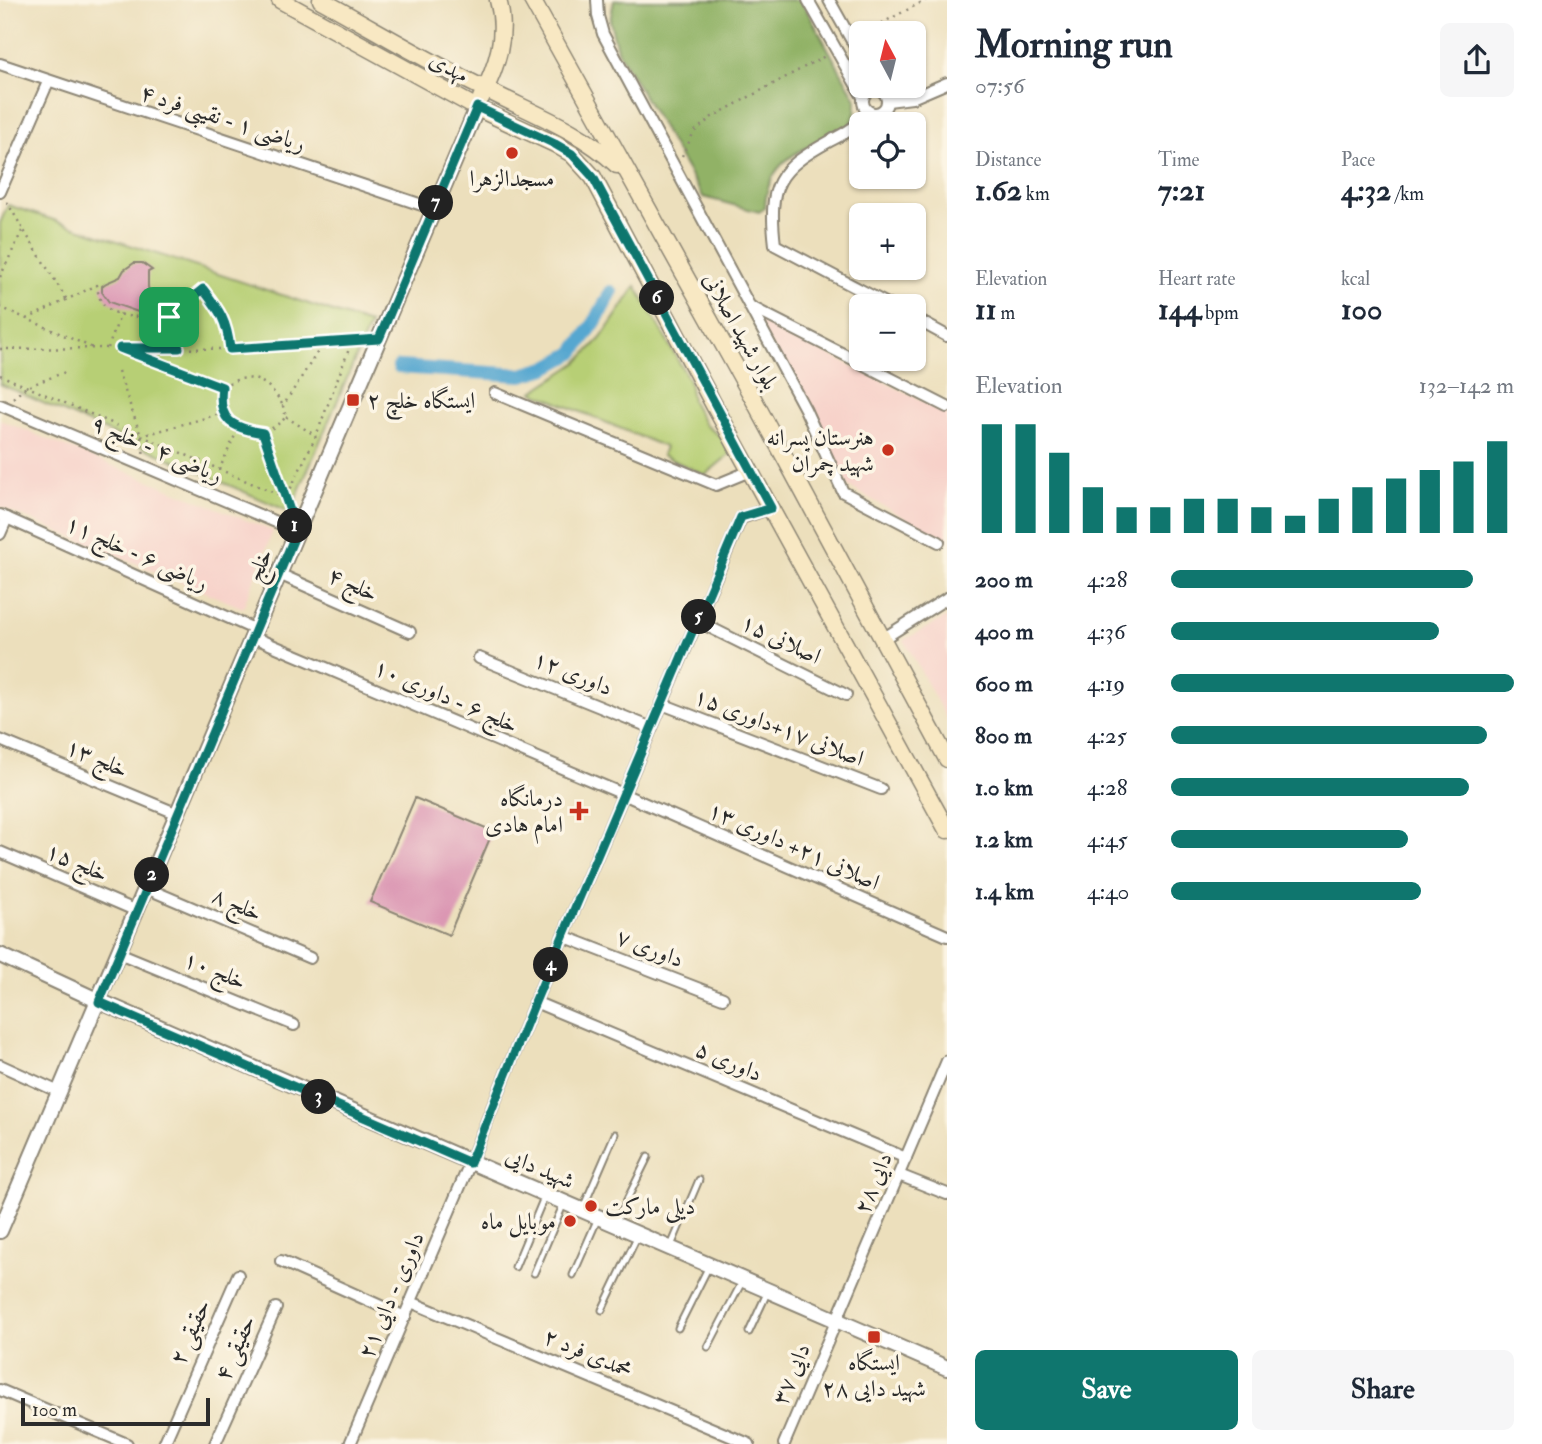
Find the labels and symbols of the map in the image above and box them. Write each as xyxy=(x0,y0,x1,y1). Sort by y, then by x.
north arrow xyxy=(849,21,926,98)
street label: مهدی xyxy=(424,44,474,90)
street label: ریاضی ۱ - نقیبی فرد ۴ xyxy=(135,78,309,162)
marker: مسجدالزهرا xyxy=(504,145,520,161)
place label: مسجدالزهرا xyxy=(469,164,555,193)
pin: 7 xyxy=(418,186,453,220)
street label: بلوار شهید اصلانی xyxy=(697,267,785,395)
pin: 6 xyxy=(640,280,674,316)
pin xyxy=(139,287,199,347)
place label: ایستگاه خلچ ۲ xyxy=(367,386,475,421)
marker: ایستگاه خلچ ۲ xyxy=(345,392,361,408)
street label: ریاضی ۴ - خلج ۹ xyxy=(85,408,227,495)
place label: هنرستان پسرانه شهید چمران xyxy=(767,423,874,478)
marker: هنرستان پسرانه شهید چمران xyxy=(880,442,896,458)
pin: 1 xyxy=(278,508,312,544)
street label: ریاضی ۶ - خلج ۱۱ xyxy=(59,509,213,603)
street label: خلج xyxy=(239,544,284,588)
street label: خلج ۴ xyxy=(321,560,382,613)
pin: 5 xyxy=(682,600,716,634)
street label: اصلانی ۱۵ xyxy=(736,607,826,671)
street label: داوری ۱۲ xyxy=(529,644,617,702)
street label: خلج ۶ - داوری ۱۰ xyxy=(367,653,523,745)
street label: اصلانی ۱۷+داوری ۱۵ xyxy=(690,681,868,773)
street label: خلج ۱۳ xyxy=(59,732,133,790)
place label: درمانگاه امام هادی xyxy=(485,784,563,844)
street label: اصلانی ۲۱+ داوری ۱۳ xyxy=(704,795,884,897)
marker: درمانگاه امام هادی xyxy=(569,801,589,821)
street label: خلج ۱۵ xyxy=(39,836,113,894)
pin: 2 xyxy=(134,858,170,892)
street label: خلج ۸ xyxy=(205,881,266,933)
street label: داوری ۷ xyxy=(612,922,688,974)
street label: خلج ۱۰ xyxy=(177,944,251,1001)
pin: 4 xyxy=(534,948,568,982)
street label: داوری ۵ xyxy=(691,1034,767,1088)
pin: 3 xyxy=(302,1080,336,1114)
street label: شهید دایی xyxy=(501,1141,579,1195)
street label: دایی ۲۸ xyxy=(847,1148,899,1218)
place label: دیلی مارکت xyxy=(605,1192,695,1224)
marker: دیلی مارکت xyxy=(583,1198,599,1214)
place label: موبایل ماه xyxy=(481,1207,556,1238)
marker: موبایل ماه xyxy=(562,1213,578,1229)
street label: داوری - دایی ۲۱ xyxy=(351,1227,431,1363)
street label: حقیقی ۲ xyxy=(163,1295,219,1370)
street label: حقیقی ۴ xyxy=(208,1311,264,1386)
street label: محمدی فرد ۲ xyxy=(539,1321,637,1385)
marker: ایستگاه شهید دایی ۲۸ xyxy=(866,1329,882,1345)
street label: دایی ۳۷ xyxy=(765,1339,817,1409)
place label: ایستگاه شهید دایی ۲۸ xyxy=(822,1348,926,1403)
scale bar xyxy=(21,1395,210,1427)

